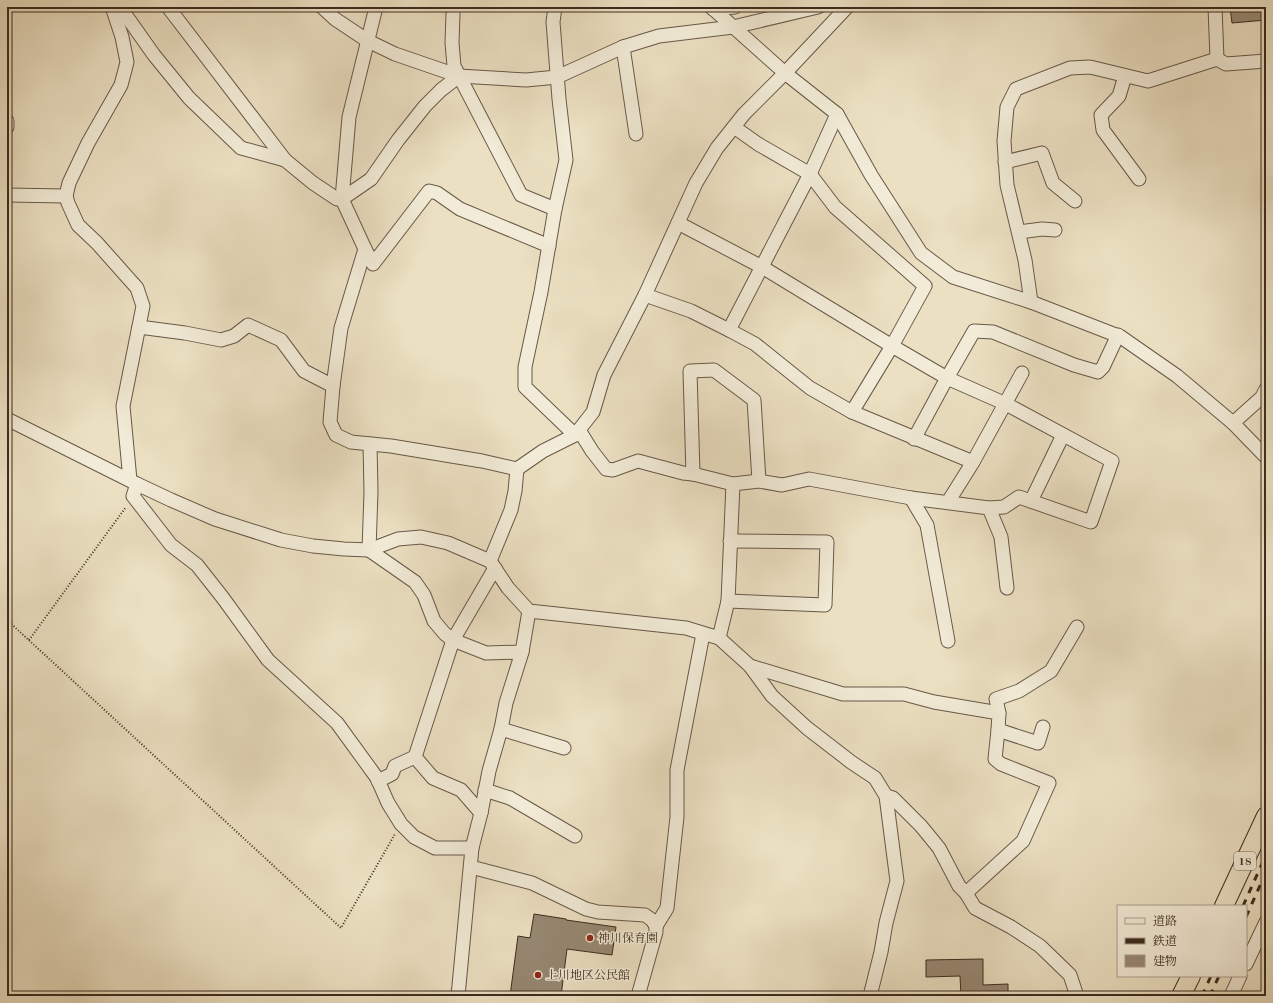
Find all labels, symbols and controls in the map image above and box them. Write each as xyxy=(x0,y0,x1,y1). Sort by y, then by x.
road number: 18 xyxy=(1234,852,1256,870)
legend xyxy=(1117,905,1247,977)
text: 道路 xyxy=(1153,914,1177,928)
place label: 神川保育園 xyxy=(598,931,658,945)
marker: 神川保育園 xyxy=(585,933,595,943)
text: 鉄道 xyxy=(1152,934,1177,948)
text: 建物 xyxy=(1153,954,1177,968)
place label: 上川地区公民館 xyxy=(546,968,630,982)
marker: 上川地区公民館 xyxy=(533,970,543,980)

